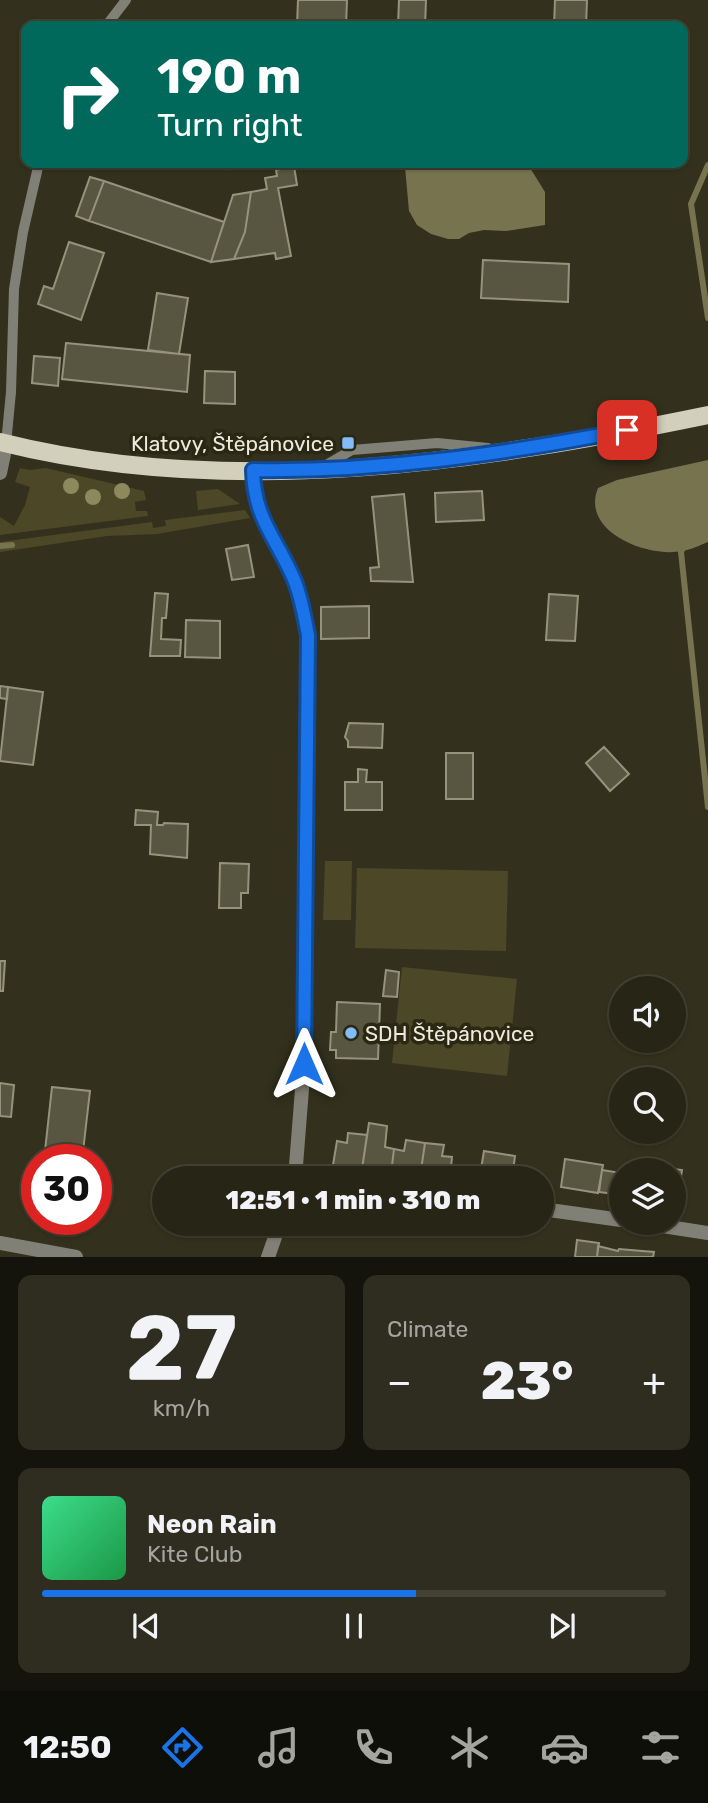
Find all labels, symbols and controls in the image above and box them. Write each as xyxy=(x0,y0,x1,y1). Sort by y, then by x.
text: 190 m xyxy=(157,47,301,105)
icon: right xyxy=(42,49,133,140)
text: Turn right xyxy=(157,106,302,144)
pin xyxy=(597,400,657,460)
icon: arrive xyxy=(608,411,646,449)
place label: Klatovy, Štěpánovice xyxy=(131,431,334,456)
marker: Klatovy, Štěpánovice xyxy=(340,435,356,451)
map controls xyxy=(609,976,686,1235)
button: sound xyxy=(609,976,686,1053)
place label: SDH Štěpánovice xyxy=(365,1021,534,1046)
marker: SDH Štěpánovice xyxy=(343,1025,359,1041)
position arrow xyxy=(267,1027,341,1101)
button: search xyxy=(609,1067,686,1144)
speed limit sign: 30 xyxy=(21,1144,112,1235)
button: layers xyxy=(609,1158,686,1235)
text: 12:51 · 1 min · 310 m xyxy=(226,1185,480,1216)
text: 27 xyxy=(126,1294,237,1402)
text: Climate xyxy=(387,1315,468,1343)
text: 23° xyxy=(481,1350,573,1412)
text: − xyxy=(387,1359,412,1405)
text: + xyxy=(642,1359,666,1405)
text: km/h xyxy=(153,1394,210,1422)
text: Neon Rain xyxy=(147,1509,277,1540)
text: Kite Club xyxy=(147,1540,242,1568)
icon: previous xyxy=(127,1607,165,1645)
icon: pause xyxy=(335,1607,373,1645)
icon: next xyxy=(543,1607,581,1645)
icon: directions xyxy=(158,1723,207,1772)
icon: music xyxy=(254,1723,303,1772)
icon: phone xyxy=(349,1723,398,1772)
icon: climate xyxy=(445,1723,494,1772)
icon: car xyxy=(540,1723,589,1772)
icon: filters xyxy=(636,1723,685,1772)
text: 12:50 xyxy=(23,1728,112,1766)

